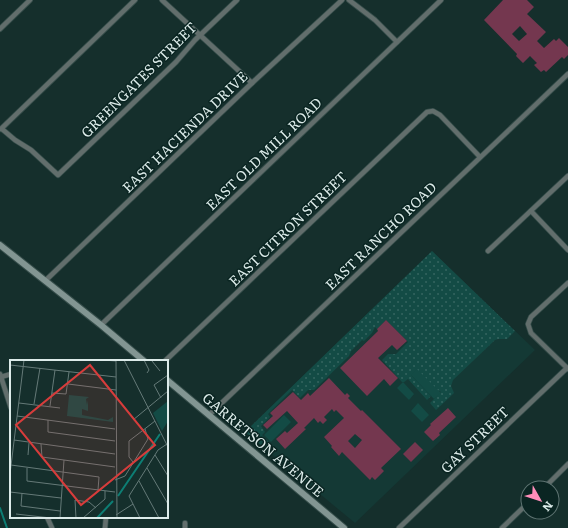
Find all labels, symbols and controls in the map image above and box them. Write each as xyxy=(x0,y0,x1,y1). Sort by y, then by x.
street label: GREENGATES STREET xyxy=(76,17,201,142)
street label: EAST HACIENDA DRIVE xyxy=(117,66,251,197)
street label: EAST OLD MILL ROAD xyxy=(201,92,326,214)
street label: EAST CITRON STREET xyxy=(224,166,351,290)
street label: EAST RANCHO ROAD xyxy=(320,176,441,294)
inset map xyxy=(10,360,168,518)
street label: GARRETSON AVENUE xyxy=(199,387,329,501)
street label: GAY STREET xyxy=(436,401,513,477)
north arrow xyxy=(520,480,560,520)
text: N xyxy=(539,498,558,516)

